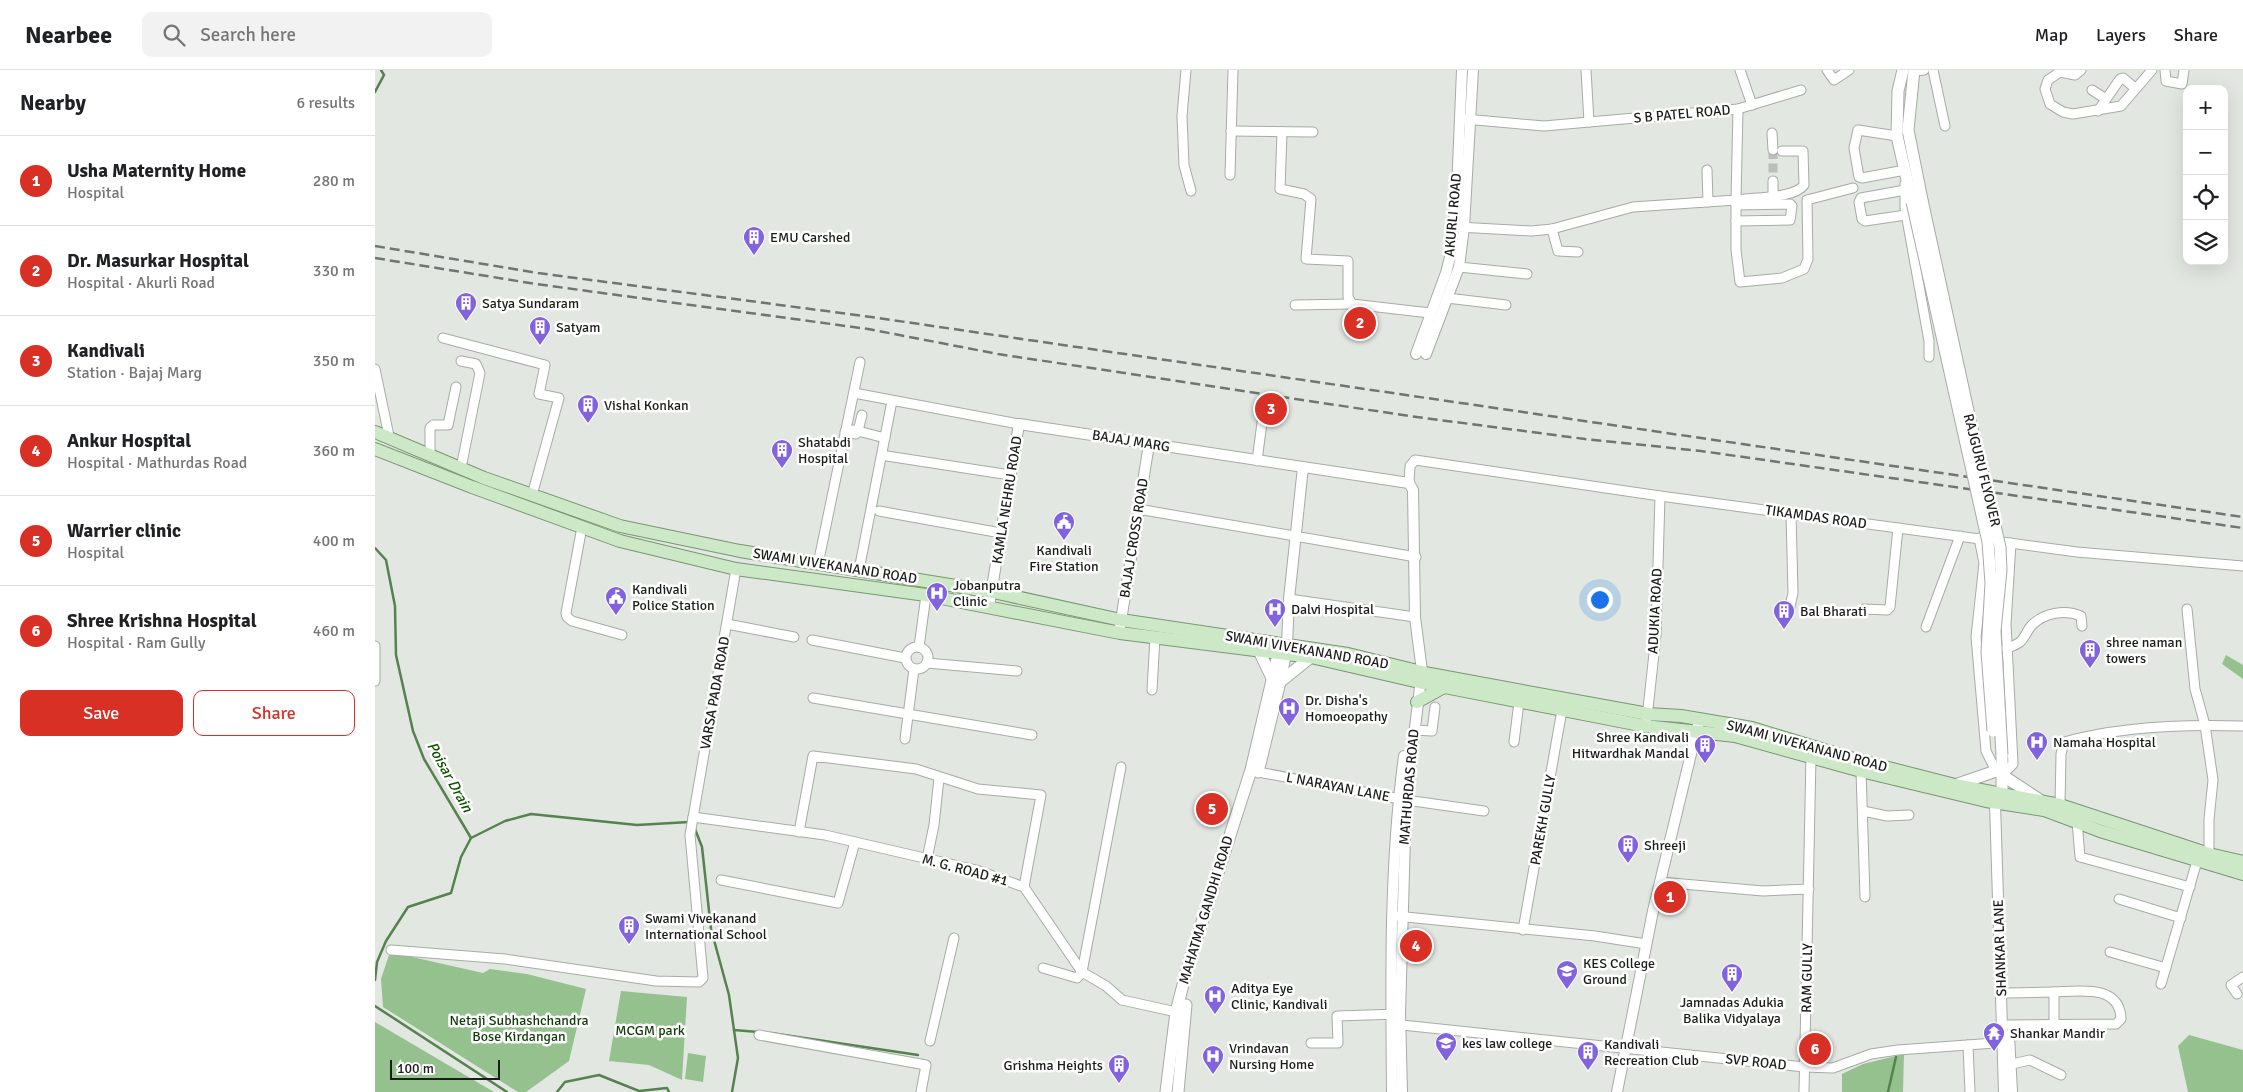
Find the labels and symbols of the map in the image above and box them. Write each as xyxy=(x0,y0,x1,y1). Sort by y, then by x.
street label: S B PATEL ROAD xyxy=(1633,101,1731,127)
street label: AKURLI ROAD xyxy=(1441,173,1465,257)
building icon: EMU Carshed xyxy=(742,225,766,256)
place label: EMU Carshed xyxy=(770,229,850,246)
building icon: Satya Sundaram xyxy=(454,291,478,322)
place label: Satya Sundaram xyxy=(482,295,579,312)
pin: 2 xyxy=(1344,304,1376,342)
building icon: Satyam xyxy=(528,315,552,346)
place label: Satyam xyxy=(556,319,600,336)
pin: 3 xyxy=(1255,390,1287,428)
building icon: Vishal Konkan xyxy=(576,393,600,424)
place label: Vishal Konkan xyxy=(604,397,689,414)
street label: RAJGURU FLYOVER xyxy=(1960,412,2004,528)
street label: BAJAJ MARG xyxy=(1091,426,1171,456)
place label: Shatabdi Hospital xyxy=(798,434,851,467)
street label: KAMLA NEHRU ROAD xyxy=(988,435,1026,565)
building icon: Shatabdi Hospital xyxy=(770,438,794,469)
street label: BAJAJ CROSS ROAD xyxy=(1116,477,1152,599)
street label: TIKAMDAS ROAD xyxy=(1764,501,1868,533)
public building icon: Kandivali Fire Station xyxy=(1052,510,1076,541)
place label: Kandivali Fire Station xyxy=(1029,542,1099,575)
street label: SWAMI VIVEKANAND ROAD xyxy=(752,545,918,587)
street label: ADUKIA ROAD xyxy=(1644,568,1666,654)
place label: Jobanputra Clinic xyxy=(953,577,1021,610)
place label: Kandivali Police Station xyxy=(632,581,715,614)
hospital icon: Jobanputra Clinic xyxy=(925,581,949,612)
public building icon: Kandivali Police Station xyxy=(604,585,628,616)
your location xyxy=(1587,587,1613,613)
hospital icon: Dalvi Hospital xyxy=(1263,597,1287,628)
building icon: Bal Bharati xyxy=(1772,599,1796,630)
place label: Dalvi Hospital xyxy=(1291,601,1374,618)
place label: Bal Bharati xyxy=(1800,603,1867,620)
street label: SWAMI VIVEKANAND ROAD xyxy=(1224,627,1390,673)
place label: shree naman towers xyxy=(2106,634,2182,667)
street label: VARSA PADA ROAD xyxy=(697,635,733,751)
building icon: shree naman towers xyxy=(2078,638,2102,669)
place label: Dr. Disha's Homoeopathy xyxy=(1305,692,1388,725)
hospital icon: Dr. Disha's Homoeopathy xyxy=(1277,696,1301,727)
street label: SWAMI VIVEKANAND ROAD xyxy=(1725,716,1889,776)
street label: MATHURDAS ROAD xyxy=(1395,728,1423,846)
place label: Shree Kandivali Hitwardhak Mandal xyxy=(1572,729,1689,762)
hospital icon: Namaha Hospital xyxy=(2025,730,2049,761)
building icon: Shree Kandivali Hitwardhak Mandal xyxy=(1693,733,1717,764)
place label: Namaha Hospital xyxy=(2053,734,2156,751)
water label: Poisar Drain xyxy=(423,739,477,816)
street label: L NARAYAN LANE xyxy=(1285,769,1391,805)
street label: PAREKH GULLY xyxy=(1527,774,1559,866)
pin: 5 xyxy=(1196,790,1228,828)
building icon: Shreeji xyxy=(1616,833,1640,864)
street label: MAHATMA GANDHI ROAD xyxy=(1175,834,1237,986)
place label: Shreeji xyxy=(1644,837,1686,854)
street label: M. G. ROAD #1 xyxy=(920,850,1010,890)
pin: 1 xyxy=(1654,878,1686,916)
street label: SHANKAR LANE xyxy=(1990,899,2010,997)
place label: Swami Vivekanand International School xyxy=(645,910,767,943)
building icon: Swami Vivekanand International School xyxy=(617,914,641,945)
pin: 4 xyxy=(1400,927,1432,965)
street label: RAM GULLY xyxy=(1798,943,1816,1013)
place label: KES College Ground xyxy=(1583,955,1655,988)
school or university icon: KES College Ground xyxy=(1555,959,1579,990)
building icon: Jamnadas Adukia Balika Vidyalaya xyxy=(1720,962,1744,993)
place label: Aditya Eye Clinic, Kandivali xyxy=(1231,980,1328,1013)
hospital icon: Aditya Eye Clinic, Kandivali xyxy=(1203,984,1227,1015)
place label: Jamnadas Adukia Balika Vidyalaya xyxy=(1680,994,1784,1027)
park label: Netaji Subhashchandra Bose Kirdangan xyxy=(449,1012,589,1045)
temple icon: Shankar Mandir xyxy=(1982,1021,2006,1052)
park label: MCGM park xyxy=(615,1022,685,1039)
place label: Shankar Mandir xyxy=(2010,1025,2106,1042)
pin: 6 xyxy=(1799,1030,1831,1068)
school or university icon: kes law college xyxy=(1434,1031,1458,1062)
place label: kes law college xyxy=(1462,1035,1552,1052)
place label: Kandivali Recreation Club xyxy=(1604,1036,1699,1069)
place label: Vrindavan Nursing Home xyxy=(1229,1040,1314,1073)
building icon: Kandivali Recreation Club xyxy=(1576,1040,1600,1071)
hospital icon: Vrindavan Nursing Home xyxy=(1201,1044,1225,1075)
street label: SVP ROAD xyxy=(1725,1050,1787,1074)
building icon: Grishma Heights xyxy=(1107,1053,1131,1084)
scale bar xyxy=(390,1057,500,1080)
place label: Grishma Heights xyxy=(1003,1057,1103,1074)

